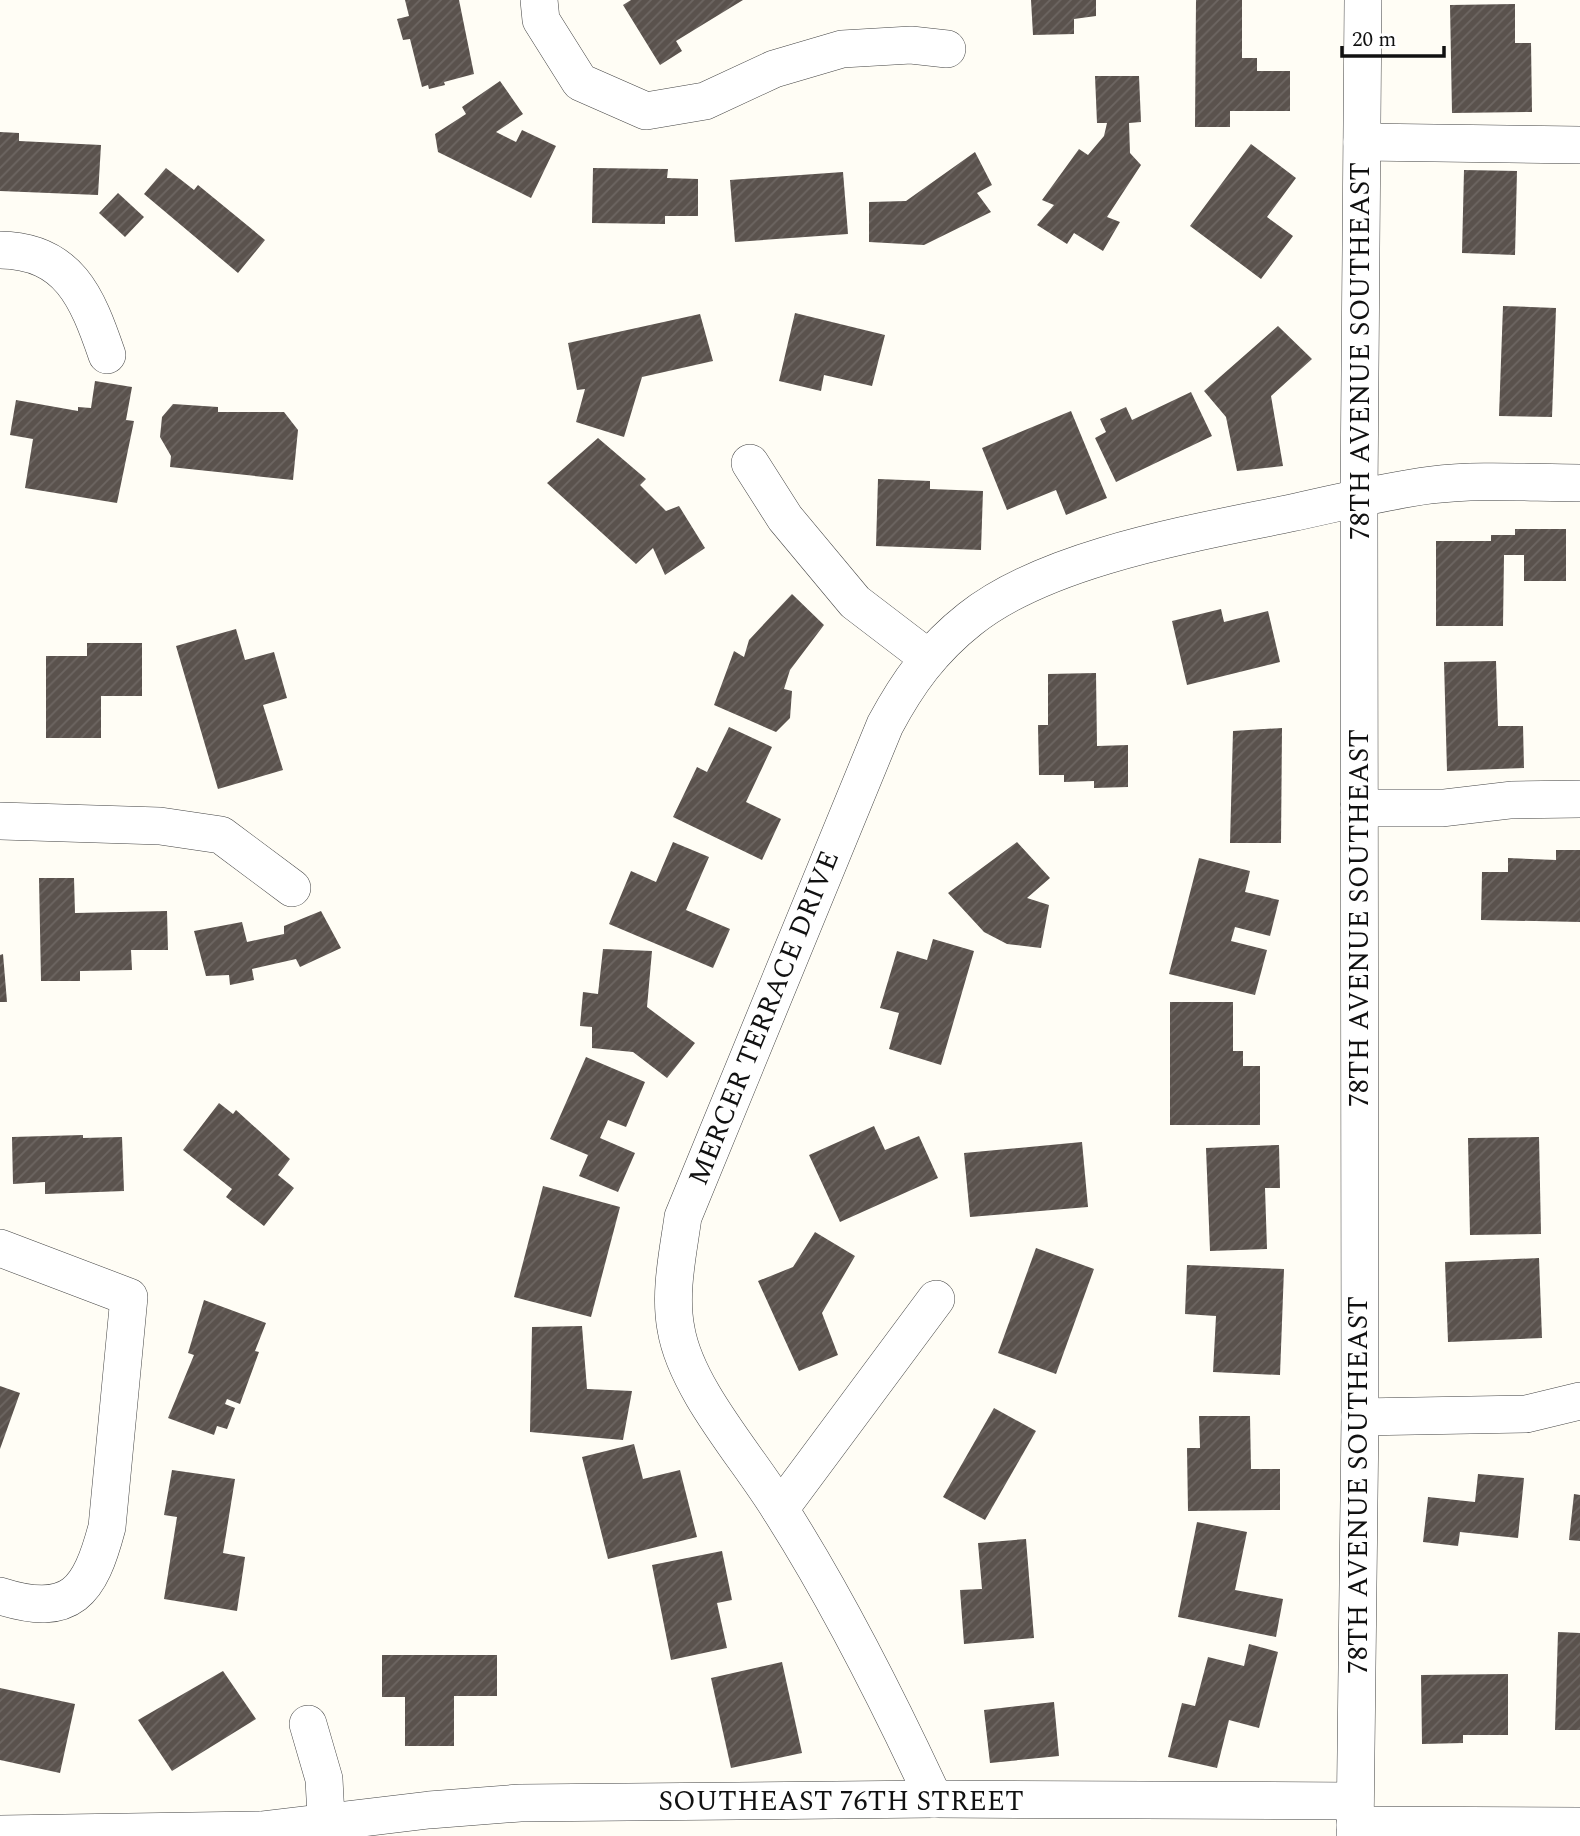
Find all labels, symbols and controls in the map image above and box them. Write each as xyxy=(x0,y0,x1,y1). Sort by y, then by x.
scale bar xyxy=(1342,14,1444,58)
text: 20 m xyxy=(1352,24,1396,56)
street label: 78TH AVENUE SOUTHEAST xyxy=(1339,162,1382,540)
street label: 78TH AVENUE SOUTHEAST xyxy=(1338,729,1381,1107)
street label: MERCER TERRACE DRIVE xyxy=(677,844,851,1192)
street label: 78TH AVENUE SOUTHEAST xyxy=(1337,1296,1380,1674)
street label: SOUTHEAST 76TH STREET xyxy=(658,1780,1024,1823)

